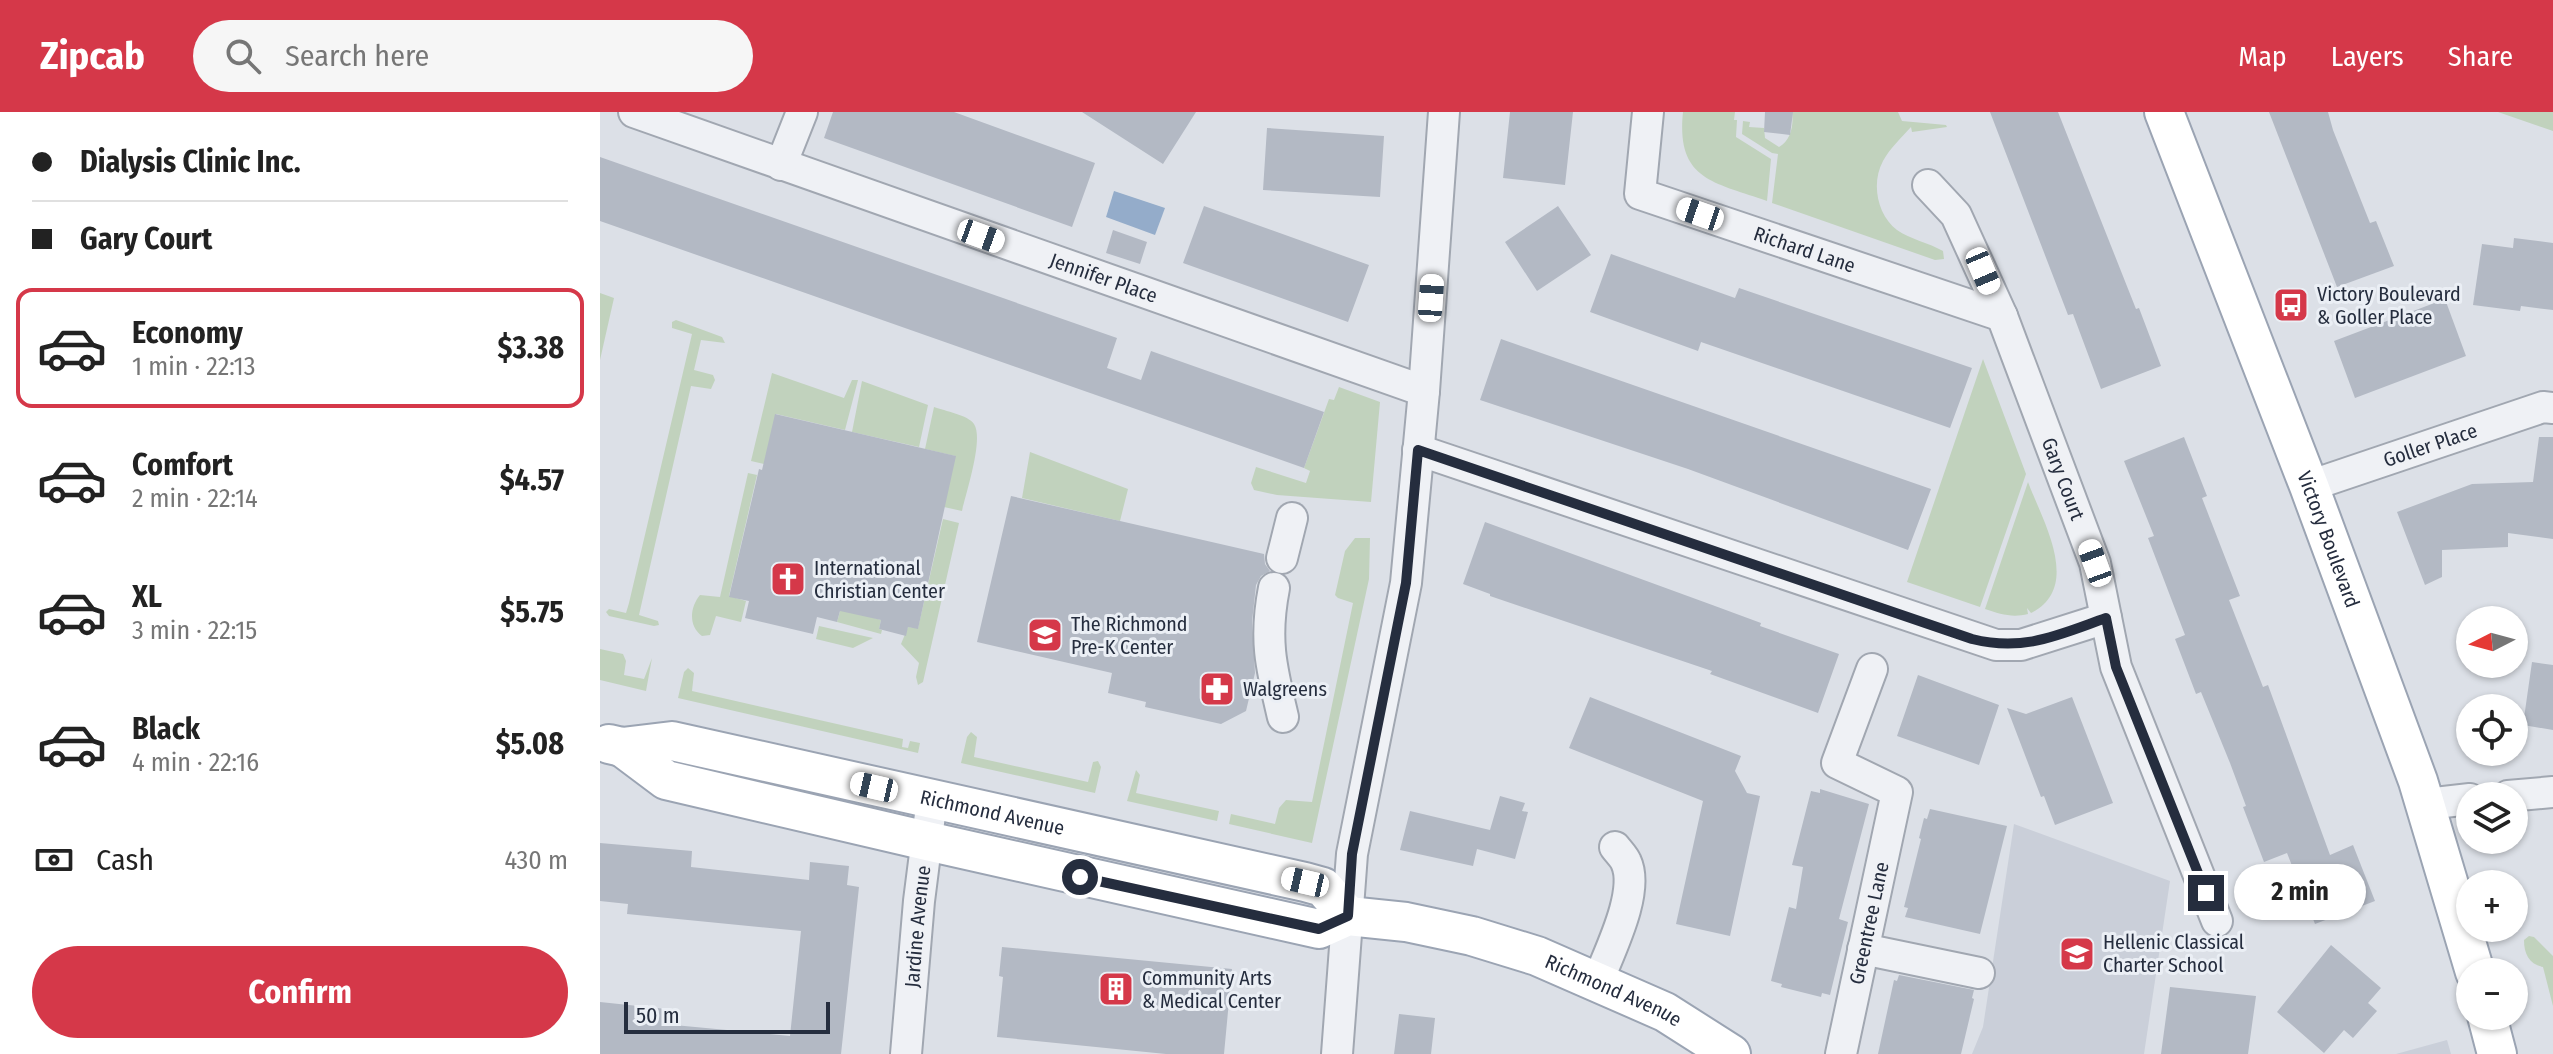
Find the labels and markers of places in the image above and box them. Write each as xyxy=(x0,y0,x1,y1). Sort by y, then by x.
place label: Victory Boulevard & Goller Place xyxy=(2317,282,2461,329)
bus stop icon: Victory Boulevard & Goller Place xyxy=(2272,286,2310,324)
place label: International Christian Center xyxy=(814,556,945,603)
church icon: International Christian Center xyxy=(769,560,807,598)
place label: The Richmond Pre-K Center xyxy=(1071,612,1188,659)
school or university icon: The Richmond Pre-K Center xyxy=(1026,616,1064,654)
pharmacy icon: Walgreens xyxy=(1198,670,1236,708)
place label: Walgreens xyxy=(1243,677,1327,701)
place label: Hellenic Classical Charter School xyxy=(2103,930,2244,977)
school or university icon: Hellenic Classical Charter School xyxy=(2058,935,2096,973)
place label: Community Arts & Medical Center xyxy=(1142,966,1281,1013)
building icon: Community Arts & Medical Center xyxy=(1097,970,1135,1008)

